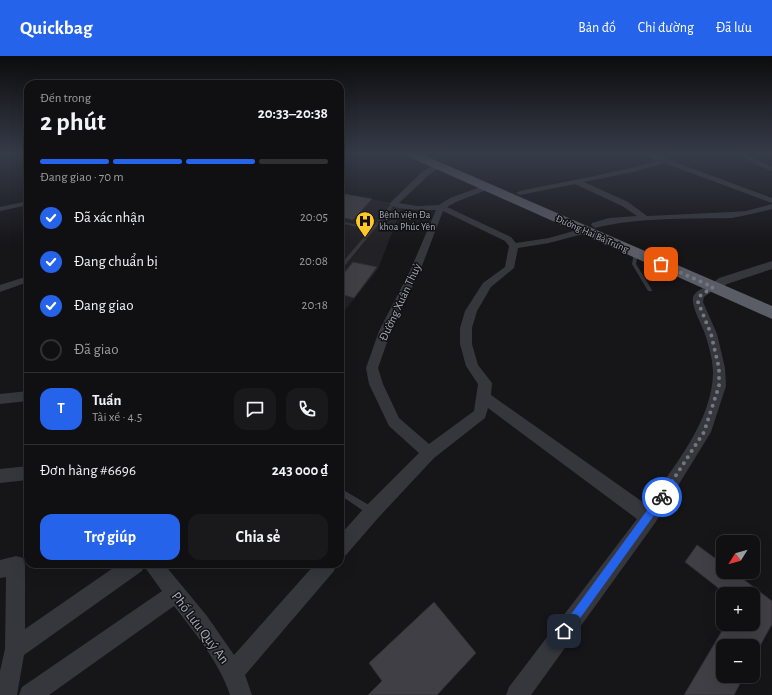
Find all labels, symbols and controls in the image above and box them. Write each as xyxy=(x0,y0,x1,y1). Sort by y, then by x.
text: Quickbag xyxy=(20,19,92,38)
text: Bản đồ xyxy=(578,21,616,35)
text: Chỉ đường xyxy=(638,21,694,35)
text: Đã lưu xyxy=(716,21,752,35)
text: Đến trong xyxy=(40,92,91,105)
text: 20:33–20:38 xyxy=(258,106,328,121)
text: 2 phút xyxy=(40,109,106,135)
text: Đang giao · 70 m xyxy=(40,171,124,184)
icon: check xyxy=(40,207,62,229)
text: Đã xác nhận xyxy=(74,210,145,225)
hospital icon: Bệnh viện Đa khoa Phúc Yên xyxy=(354,210,376,238)
place label: Bệnh viện Đa khoa Phúc Yên xyxy=(379,210,435,232)
text: 20:05 xyxy=(300,211,328,224)
street label: Đường Hai Bà Trưng xyxy=(554,213,630,255)
pin xyxy=(644,247,678,281)
icon: check xyxy=(40,251,62,273)
icon: bag xyxy=(650,253,672,275)
text: Đang chuẩn bị xyxy=(74,254,158,269)
text: 20:08 xyxy=(299,255,328,268)
street label: Đường Xuân Thuỷ xyxy=(377,261,424,343)
icon: check xyxy=(40,295,62,317)
text: Đang giao xyxy=(74,298,134,313)
text: 20:18 xyxy=(302,299,328,312)
text: Đã giao xyxy=(74,342,119,357)
button: chat xyxy=(234,388,276,430)
button: phone xyxy=(286,388,328,430)
text: Tuấn xyxy=(92,393,121,408)
text: T xyxy=(57,401,65,416)
text: Tài xế · 4.5 xyxy=(92,411,142,424)
text: Đơn hàng #6696 xyxy=(40,463,136,478)
text: 243 000 ₫ xyxy=(272,463,328,478)
courier xyxy=(642,477,682,517)
icon: bike xyxy=(651,486,673,508)
button: Trợ giúp xyxy=(40,514,180,560)
button: Chia sẻ xyxy=(188,514,328,560)
north arrow xyxy=(716,535,760,579)
map controls xyxy=(716,535,760,683)
button: + xyxy=(716,587,760,631)
street label: Phố Lưu Quý An xyxy=(169,589,232,667)
pin xyxy=(547,614,581,648)
icon: home xyxy=(553,620,575,642)
button: − xyxy=(716,639,760,683)

